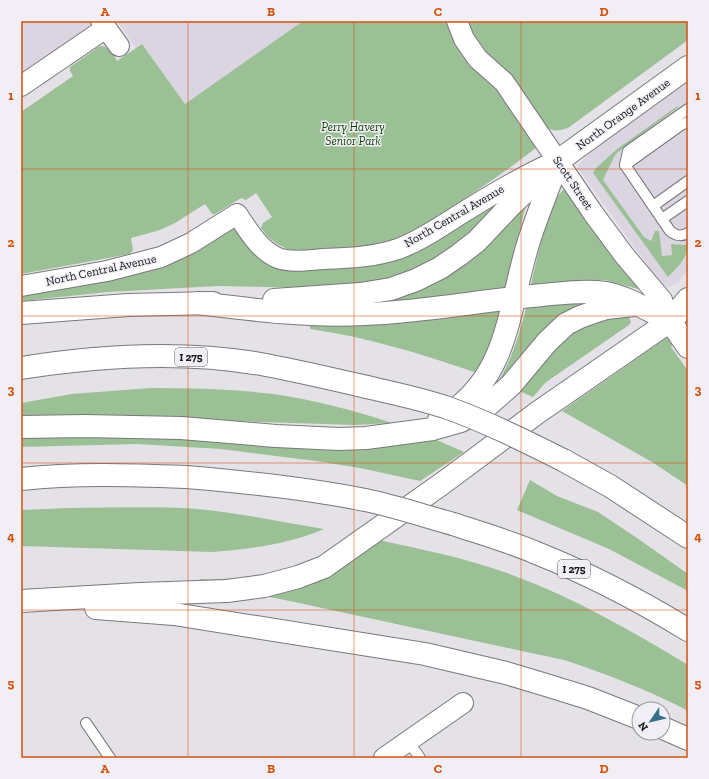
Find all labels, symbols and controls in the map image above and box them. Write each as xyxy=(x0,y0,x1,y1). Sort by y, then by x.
text: A xyxy=(101,4,110,19)
text: B xyxy=(267,4,275,19)
text: C xyxy=(434,4,442,19)
text: D xyxy=(599,4,609,19)
street label: North Orange Avenue xyxy=(573,75,673,153)
text: 1 xyxy=(8,88,14,103)
text: 1 xyxy=(695,88,701,103)
park label: Perry Havery Senior Park xyxy=(321,120,385,148)
street label: Scott Street xyxy=(550,154,596,213)
street label: North Central Avenue xyxy=(402,182,507,250)
text: 2 xyxy=(8,235,15,250)
text: 2 xyxy=(695,235,702,250)
street label: North Central Avenue xyxy=(44,251,158,289)
road number: I 275 xyxy=(175,348,207,366)
text: 3 xyxy=(8,382,15,397)
text: 3 xyxy=(695,382,702,397)
text: 4 xyxy=(7,529,15,544)
text: 4 xyxy=(694,529,702,544)
road number: I 275 xyxy=(558,560,590,578)
text: 5 xyxy=(8,676,15,691)
text: 5 xyxy=(695,676,702,691)
north arrow xyxy=(631,701,671,741)
text: N xyxy=(635,719,651,734)
text: A xyxy=(101,761,110,776)
text: B xyxy=(267,761,275,776)
text: C xyxy=(434,761,442,776)
text: D xyxy=(599,761,609,776)

